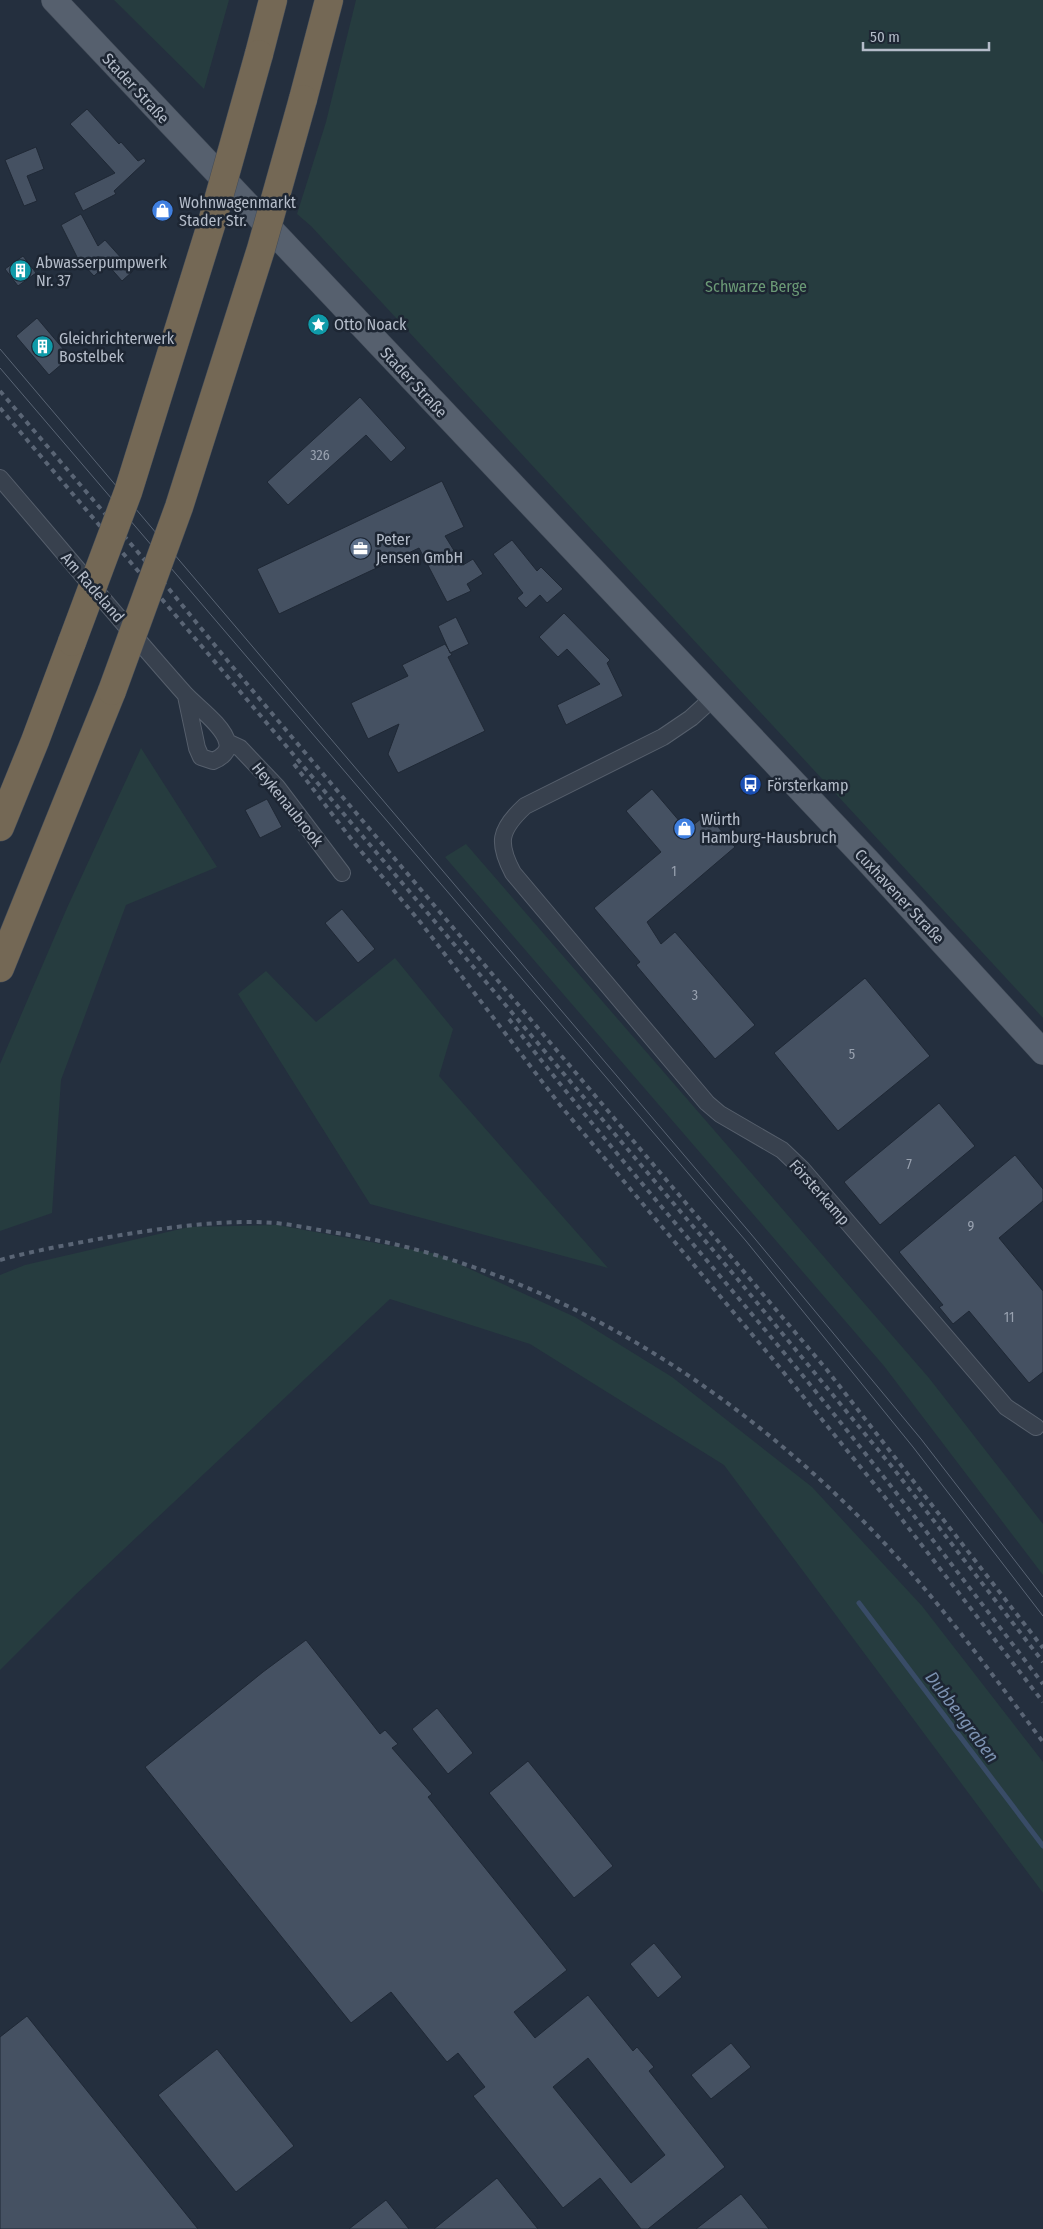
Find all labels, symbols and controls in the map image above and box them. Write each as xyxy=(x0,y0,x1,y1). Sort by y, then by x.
scale bar xyxy=(863,20,989,52)
text: 50 m xyxy=(870,28,900,46)
street label: Stader Straße xyxy=(98,49,173,128)
place label: Wohnwagenmarkt Stader Str. xyxy=(179,193,297,230)
shop icon: Wohnwagenmarkt Stader Str. xyxy=(151,199,175,223)
place label: Abwasserpumpwerk Nr. 37 xyxy=(36,253,168,290)
building icon: Abwasserpumpwerk Nr. 37 xyxy=(8,259,32,283)
park label: Schwarze Berge xyxy=(705,277,807,296)
place icon: Otto Noack xyxy=(306,312,330,336)
place label: Otto Noack xyxy=(334,315,407,334)
place label: Gleichrichterwerk Bostelbek xyxy=(59,329,175,366)
building icon: Gleichrichterwerk Bostelbek xyxy=(31,335,55,359)
street label: Stader Straße xyxy=(376,343,451,422)
house number: 326 xyxy=(310,447,330,464)
place label: Peter Jensen GmbH xyxy=(376,530,463,567)
office icon: Peter Jensen GmbH xyxy=(348,536,372,560)
street label: Am Radeland xyxy=(57,549,128,626)
street label: Heykenaubrook xyxy=(248,759,328,851)
bus stop icon: Försterkamp xyxy=(739,773,763,797)
place label: Försterkamp xyxy=(767,776,848,795)
place label: Würth Hamburg-Hausbruch xyxy=(701,810,837,847)
shop icon: Würth Hamburg-Hausbruch xyxy=(673,816,697,840)
street label: Cuxhavener Straße xyxy=(851,845,948,948)
house number: 1 xyxy=(671,863,677,880)
house number: 3 xyxy=(692,987,698,1004)
house number: 5 xyxy=(849,1046,855,1063)
street label: Försterkamp xyxy=(785,1156,854,1229)
house number: 7 xyxy=(906,1156,912,1173)
house number: 9 xyxy=(968,1218,975,1235)
house number: 11 xyxy=(1004,1309,1014,1326)
water label: Dubbengraben xyxy=(921,1667,1003,1767)

